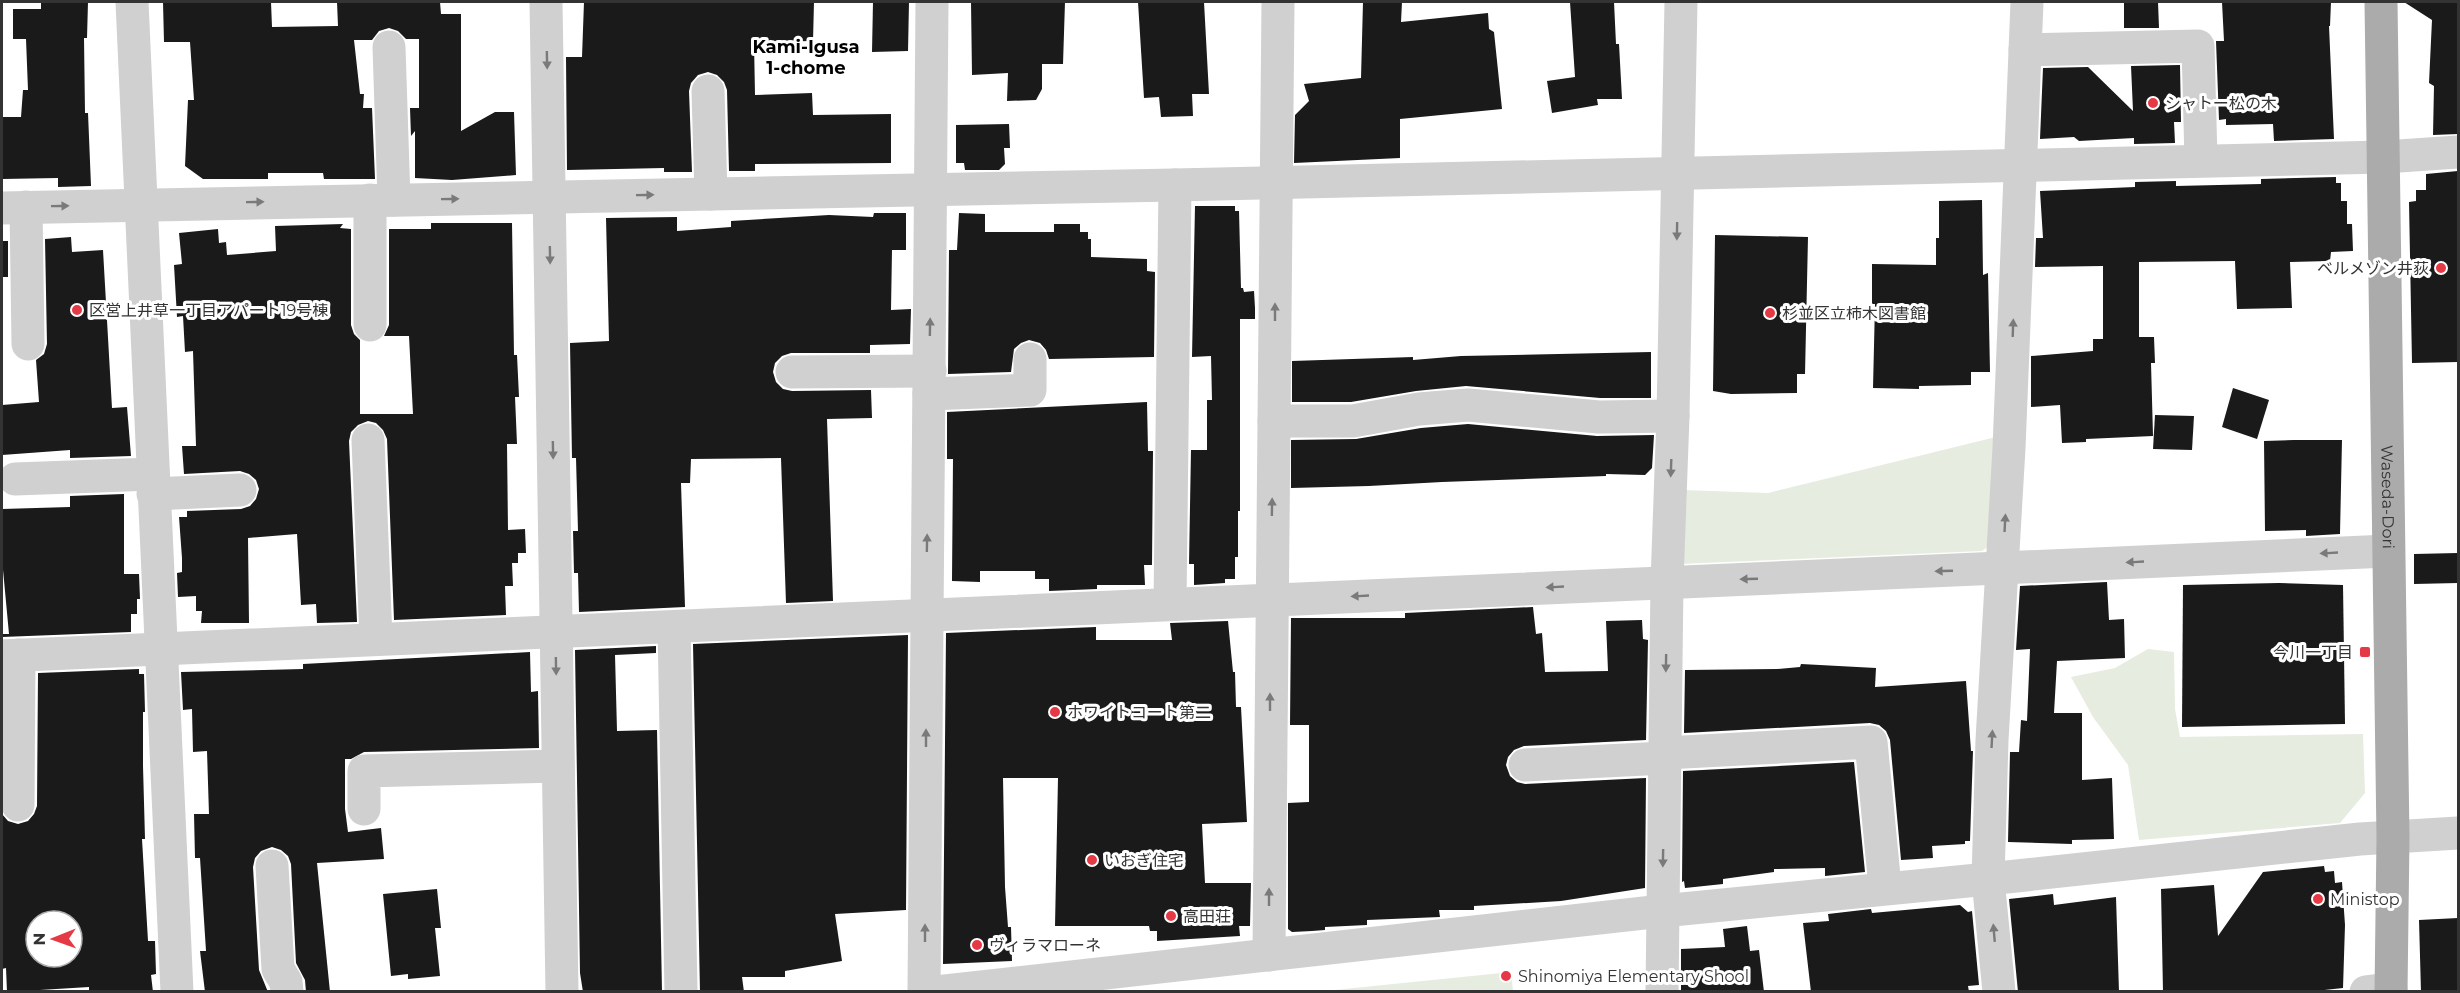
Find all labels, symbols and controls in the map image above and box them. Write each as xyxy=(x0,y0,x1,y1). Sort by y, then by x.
district label: Kami-Igusa 1-chome xyxy=(753,36,860,79)
one-way arrow xyxy=(542,50,552,69)
place label: シャトー松の木 xyxy=(2165,94,2277,113)
marker: シャトー松の木 xyxy=(2146,96,2160,110)
one-way arrow xyxy=(635,190,654,200)
one-way arrow xyxy=(440,194,459,204)
one-way arrow xyxy=(245,198,264,207)
one-way arrow xyxy=(50,202,69,211)
one-way arrow xyxy=(1672,221,1682,240)
one-way arrow xyxy=(545,245,555,264)
place label: ベルメゾン井荻 xyxy=(2317,259,2429,278)
marker: ベルメゾン井荻 xyxy=(2434,261,2448,275)
place label: 区営上井草一丁目アパート19号棟 xyxy=(89,301,328,320)
marker: 区営上井草一丁目アパート19号棟 xyxy=(70,303,84,317)
one-way arrow xyxy=(1270,303,1280,322)
place label: 杉並区立柿木図書館 xyxy=(1782,304,1926,323)
marker: 杉並区立柿木図書館 xyxy=(1763,306,1777,320)
one-way arrow xyxy=(925,318,935,337)
one-way arrow xyxy=(2009,319,2018,338)
one-way arrow xyxy=(548,440,557,459)
street label: Waseda-Dori xyxy=(2377,445,2398,549)
one-way arrow xyxy=(1666,458,1675,477)
one-way arrow xyxy=(1267,497,1277,516)
one-way arrow xyxy=(2001,514,2010,533)
one-way arrow xyxy=(922,534,932,553)
one-way arrow xyxy=(2320,549,2339,558)
one-way arrow xyxy=(2125,558,2144,567)
one-way arrow xyxy=(1935,566,1954,575)
one-way arrow xyxy=(1740,574,1759,583)
one-way arrow xyxy=(1545,583,1564,592)
one-way arrow xyxy=(1350,592,1369,601)
place label: 今川一丁目 xyxy=(2273,643,2353,662)
marker: 今川一丁目 xyxy=(2358,645,2372,659)
one-way arrow xyxy=(1661,653,1671,672)
one-way arrow xyxy=(551,656,561,675)
one-way arrow xyxy=(1265,692,1275,711)
place label: ホワイトコート第二 xyxy=(1067,703,1211,722)
marker: ホワイトコート第二 xyxy=(1048,705,1062,719)
one-way arrow xyxy=(921,729,931,748)
one-way arrow xyxy=(1987,729,1996,748)
one-way arrow xyxy=(1658,848,1668,867)
place label: いおぎ住宅 xyxy=(1104,851,1184,870)
marker: いおぎ住宅 xyxy=(1085,853,1099,867)
one-way arrow xyxy=(1264,887,1274,906)
place label: Ministop xyxy=(2330,890,2400,909)
marker: Ministop xyxy=(2311,892,2325,906)
place label: 高田荘 xyxy=(1183,907,1231,926)
north arrow xyxy=(24,909,84,969)
marker: 高田荘 xyxy=(1164,909,1178,923)
one-way arrow xyxy=(920,924,930,943)
one-way arrow xyxy=(1989,924,1999,943)
text: N xyxy=(30,933,49,946)
place label: ヴィラマローネ xyxy=(989,936,1101,955)
marker: ヴィラマローネ xyxy=(970,938,984,952)
place label: Shinomiya Elementary Shool xyxy=(1518,967,1749,986)
marker: Shinomiya Elementary Shool xyxy=(1499,969,1513,983)

